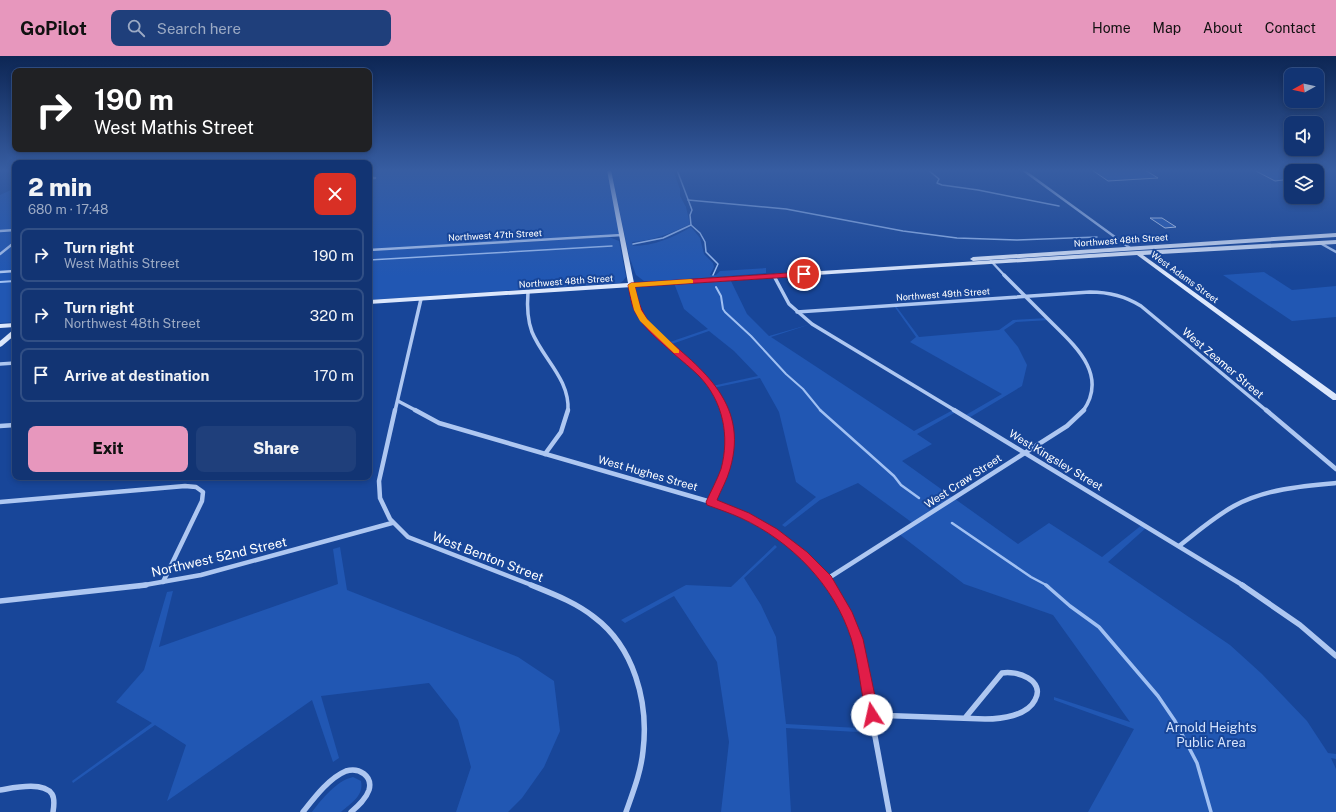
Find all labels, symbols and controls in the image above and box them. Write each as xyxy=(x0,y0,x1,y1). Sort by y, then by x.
search box xyxy=(111,10,391,46)
text: GoPilot xyxy=(20,17,87,39)
icon: search xyxy=(125,17,147,39)
text: Search here xyxy=(157,20,241,37)
text: Home xyxy=(1092,20,1131,36)
text: Map xyxy=(1153,20,1181,36)
text: About xyxy=(1203,20,1243,36)
text: Contact xyxy=(1265,20,1316,36)
north arrow xyxy=(1284,68,1324,108)
map controls xyxy=(1284,68,1324,204)
text: 190 m xyxy=(94,83,174,116)
icon: right xyxy=(28,84,80,136)
button: sound xyxy=(1284,116,1324,156)
text: West Mathis Street xyxy=(94,117,254,138)
button: layers xyxy=(1284,164,1324,204)
text: 2 min xyxy=(28,173,92,201)
button: close xyxy=(314,173,356,215)
text: 680 m · 17:48 xyxy=(28,202,108,217)
street label: Northwest 47th Street xyxy=(448,227,543,243)
street label: Northwest 48th Street xyxy=(1073,231,1169,249)
text: Turn right xyxy=(64,239,134,256)
icon: right xyxy=(30,244,52,266)
text: 190 m xyxy=(313,247,354,264)
street label: West Adams Street xyxy=(1149,249,1221,305)
text: West Mathis Street xyxy=(64,256,180,271)
pin xyxy=(787,257,821,291)
icon: arrive xyxy=(793,263,815,285)
street label: Northwest 48th Street xyxy=(518,272,614,290)
street label: Northwest 49th Street xyxy=(896,285,991,303)
text: Turn right xyxy=(64,299,134,316)
icon: right xyxy=(30,304,52,326)
text: 320 m xyxy=(310,307,354,324)
text: Northwest 48th Street xyxy=(64,316,201,331)
street label: West Zeamer Street xyxy=(1180,325,1266,401)
icon: arrive xyxy=(30,364,52,386)
text: Arrive at destination xyxy=(64,367,209,384)
text: 170 m xyxy=(313,367,354,384)
button: Exit xyxy=(28,426,188,472)
button: Share xyxy=(196,426,356,472)
street label: West Kingsley Street xyxy=(1007,427,1105,493)
street label: West Craw Street xyxy=(922,452,1004,510)
street label: West Hughes Street xyxy=(597,453,699,493)
street label: West Benton Street xyxy=(430,529,546,585)
street label: Northwest 52nd Street xyxy=(150,534,288,580)
position arrow xyxy=(851,694,893,736)
park label: Arnold Heights Public Area xyxy=(1165,720,1257,750)

